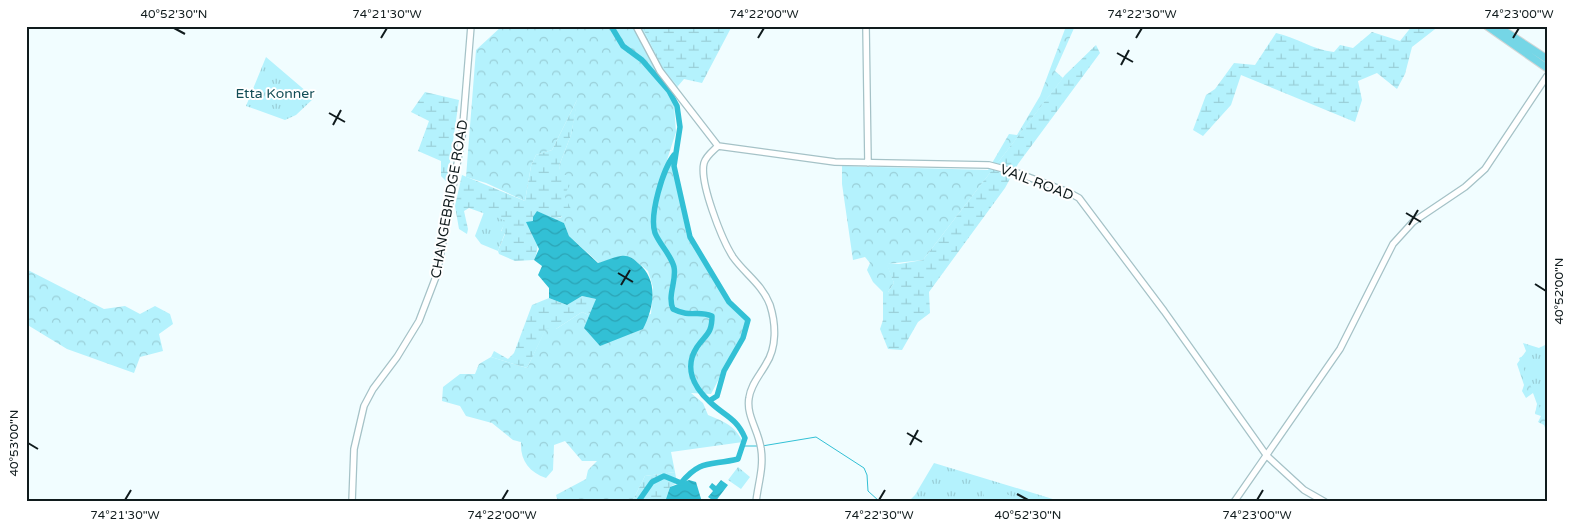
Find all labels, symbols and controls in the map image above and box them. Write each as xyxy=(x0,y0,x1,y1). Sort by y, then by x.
text: 40°52'30"N xyxy=(141,7,208,21)
text: 74°21'30"W xyxy=(352,7,422,21)
text: 74°22'00"W xyxy=(729,7,799,21)
text: 74°22'30"W xyxy=(1107,7,1177,21)
text: 74°23'00"W xyxy=(1484,7,1554,21)
park label: Etta Konner xyxy=(235,85,315,102)
street label: CHANGEBRIDGE ROAD xyxy=(427,118,472,280)
street label: VAIL ROAD xyxy=(998,161,1076,204)
text: 40°52'00"N xyxy=(1552,258,1566,325)
text: 40°53'00"N xyxy=(7,410,21,477)
text: 74°21'30"W xyxy=(90,508,160,522)
text: 74°22'00"W xyxy=(467,508,537,522)
text: 74°22'30"W xyxy=(844,508,914,522)
text: 40°52'30"N xyxy=(995,508,1062,522)
text: 74°23'00"W xyxy=(1222,508,1292,522)

